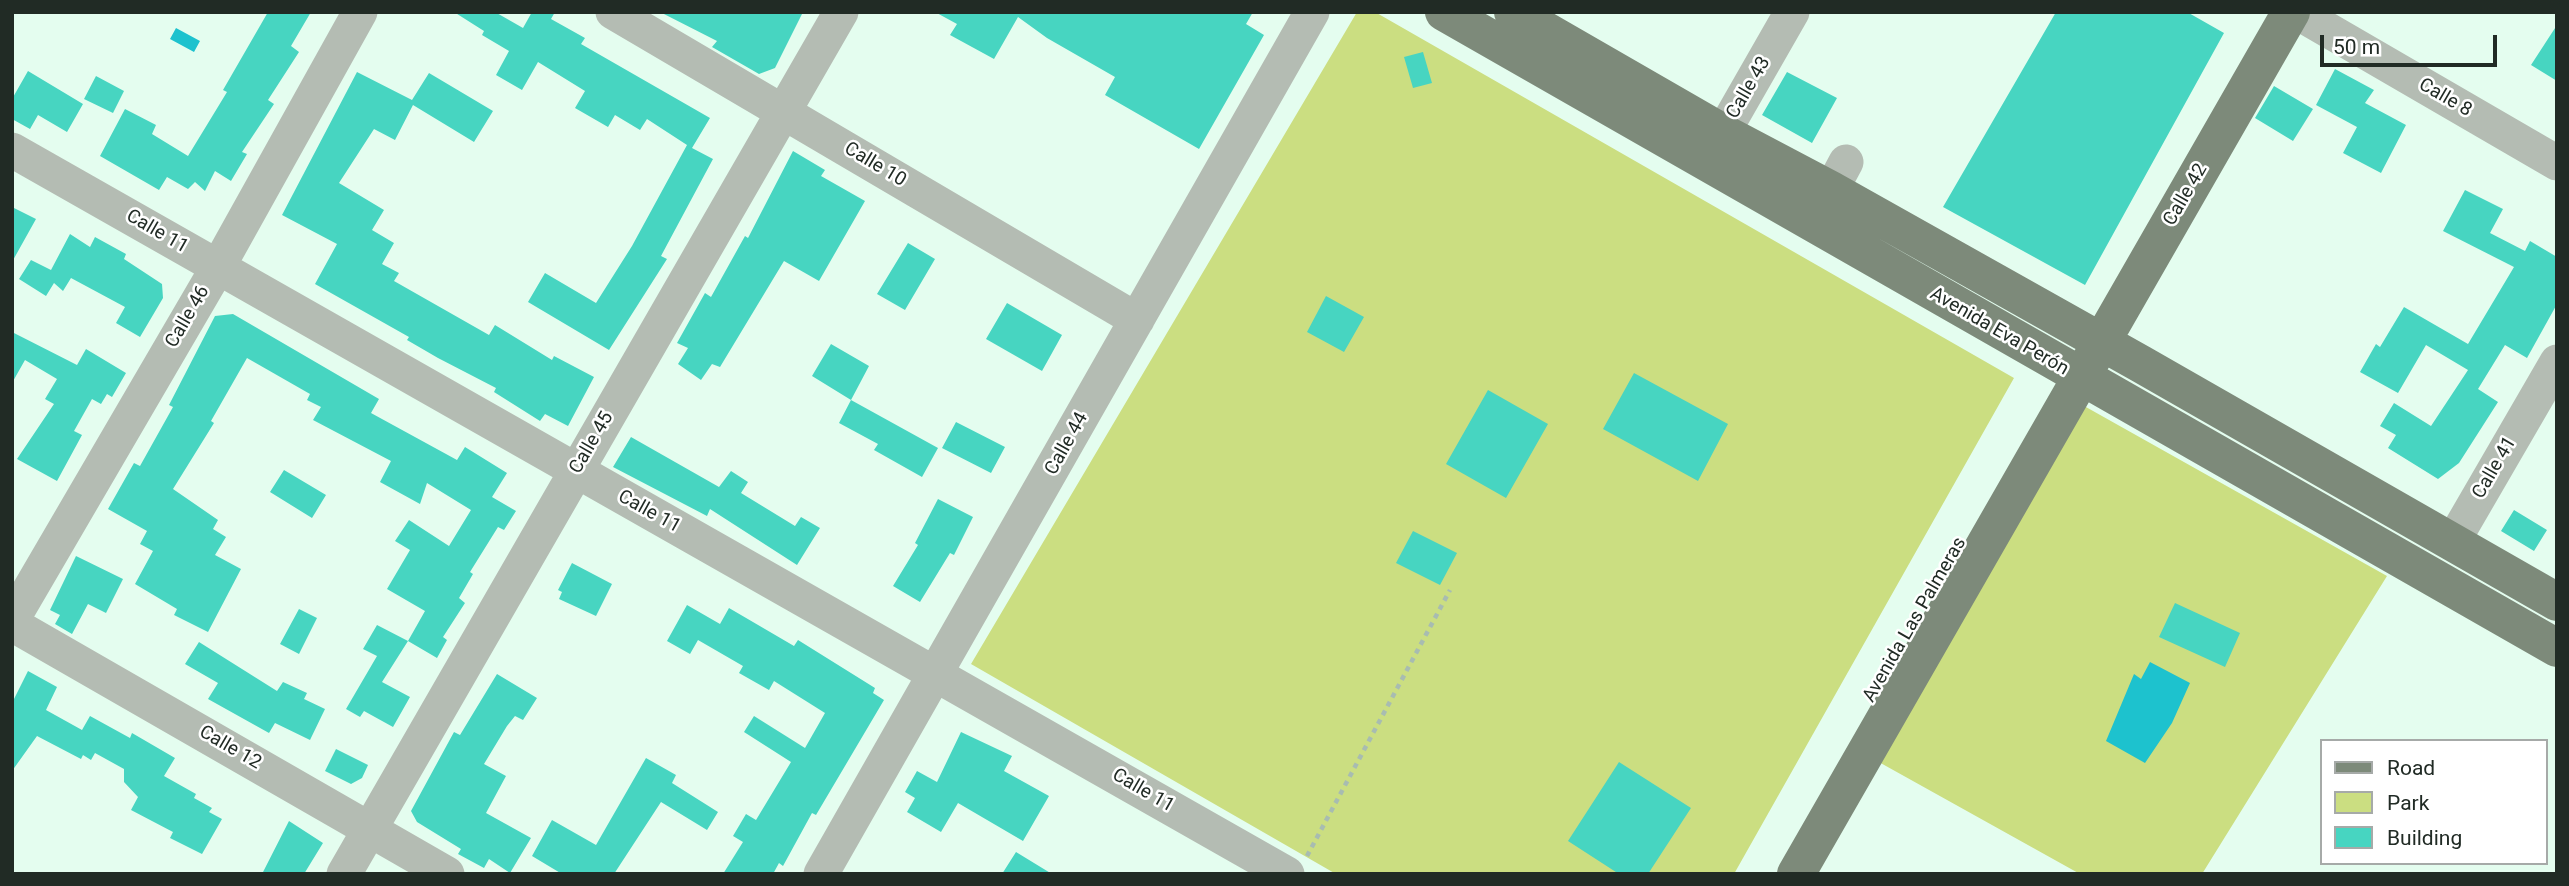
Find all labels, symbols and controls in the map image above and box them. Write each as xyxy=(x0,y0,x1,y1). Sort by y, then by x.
scale bar xyxy=(2324,21,2501,65)
text: 50 m xyxy=(2333,35,2380,59)
street label: Calle 43 xyxy=(1722,53,1776,123)
street label: Calle 8 xyxy=(2414,74,2476,122)
street label: Calle 10 xyxy=(840,138,910,192)
street label: Calle 42 xyxy=(2159,160,2213,230)
street label: Calle 11 xyxy=(122,205,192,259)
street label: Calle 46 xyxy=(161,282,215,352)
street label: Avenida Eva Perón xyxy=(1926,283,2072,381)
street label: Calle 45 xyxy=(565,408,619,478)
street label: Calle 44 xyxy=(1041,409,1093,479)
street label: Calle 41 xyxy=(2468,433,2522,503)
street label: Calle 11 xyxy=(614,486,684,538)
street label: Avenida Las Palmeras xyxy=(1858,533,1972,707)
street label: Calle 12 xyxy=(195,721,265,775)
legend xyxy=(2320,739,2548,865)
text: Road xyxy=(2387,756,2435,780)
street label: Calle 11 xyxy=(1108,764,1178,818)
text: Park xyxy=(2387,791,2429,815)
text: Building xyxy=(2387,826,2462,850)

